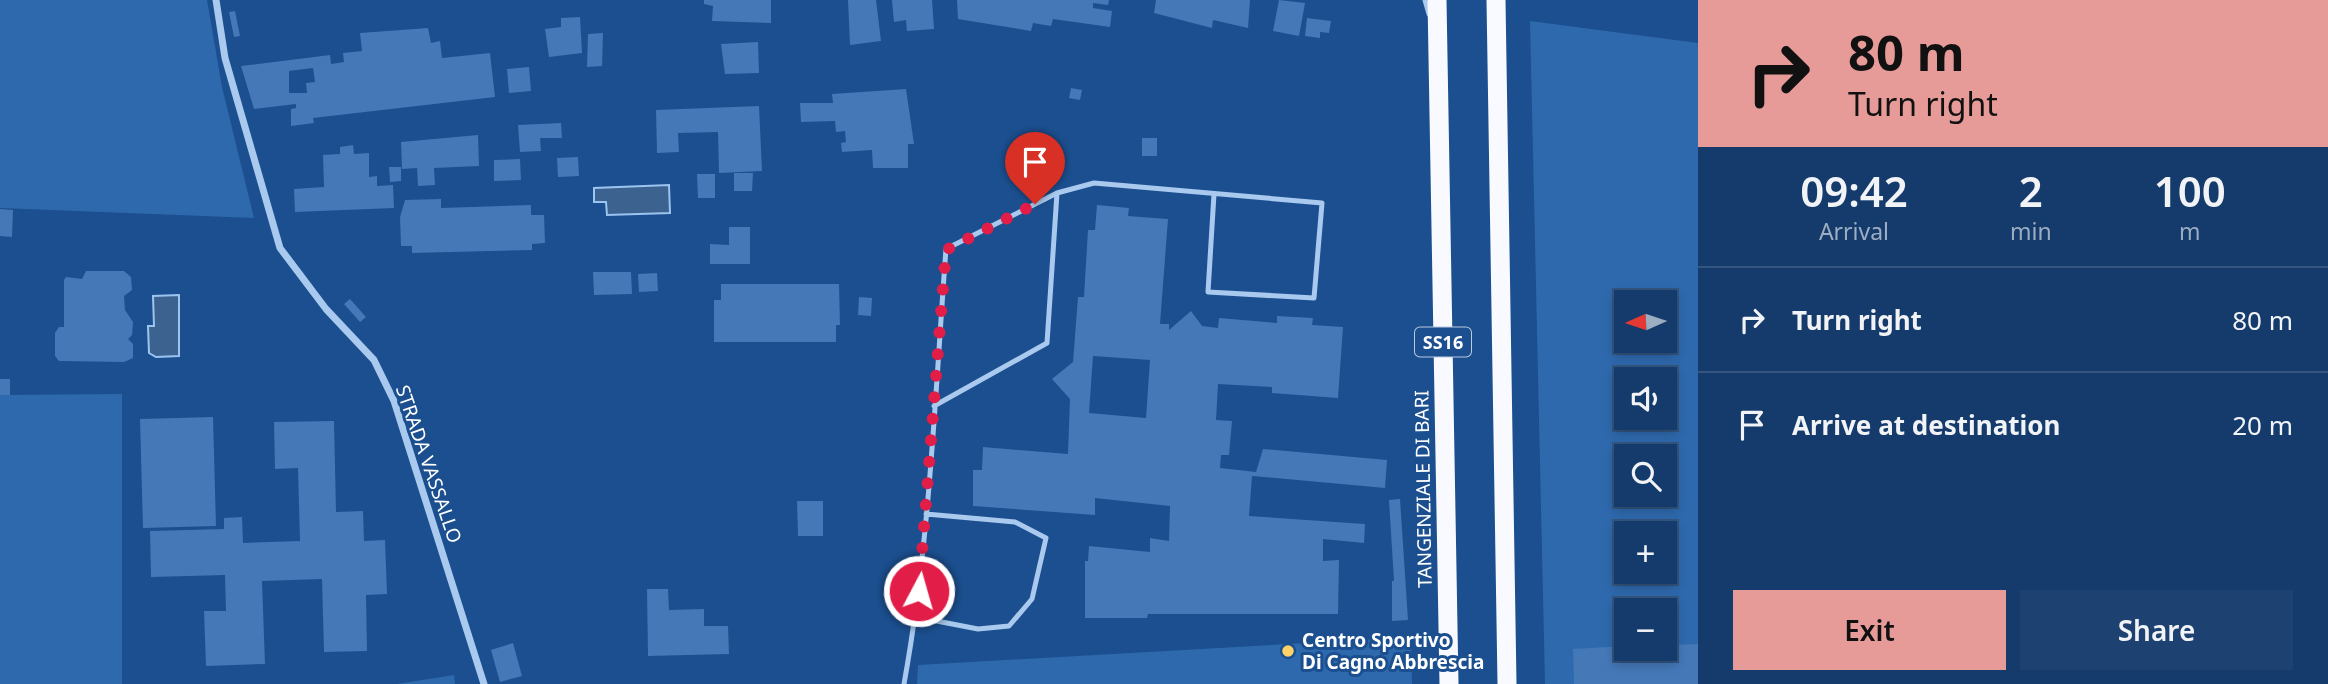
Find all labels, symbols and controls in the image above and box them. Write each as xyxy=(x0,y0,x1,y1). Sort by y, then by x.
text: 80 m xyxy=(1848,19,1965,85)
icon: right xyxy=(1733,28,1824,119)
text: Turn right xyxy=(1848,82,1998,125)
pin xyxy=(1005,132,1065,204)
icon: arrive xyxy=(1016,143,1054,181)
text: 09:42 xyxy=(1800,162,1908,219)
text: 2 xyxy=(2019,162,2043,219)
text: 100 xyxy=(2154,162,2226,219)
text: Arrival xyxy=(1819,215,1889,247)
text: min xyxy=(2010,215,2052,247)
text: m xyxy=(2179,215,2201,247)
north arrow xyxy=(1614,290,1676,354)
map controls xyxy=(1614,290,1677,661)
icon: right xyxy=(1733,301,1771,339)
text: Turn right xyxy=(1792,302,1922,338)
text: 80 m xyxy=(2232,302,2293,338)
road number: SS16 xyxy=(1415,328,1471,356)
button: sound xyxy=(1614,367,1677,430)
street label: STRADA VASSALLO xyxy=(390,381,468,547)
street label: TANGENZIALE DI BARI xyxy=(1408,390,1438,588)
icon: arrive xyxy=(1733,406,1771,444)
text: Arrive at destination xyxy=(1792,407,2061,443)
text: 20 m xyxy=(2232,407,2293,443)
button: search xyxy=(1614,444,1677,507)
button: + xyxy=(1614,521,1677,584)
position arrow xyxy=(882,554,956,628)
button: Exit xyxy=(1733,590,2006,670)
button: Share xyxy=(2020,590,2293,670)
button: − xyxy=(1614,598,1677,661)
place label: Centro Sportivo Di Cagno Abbrescia xyxy=(1302,627,1484,675)
marker: Centro Sportivo Di Cagno Abbrescia xyxy=(1280,643,1296,659)

